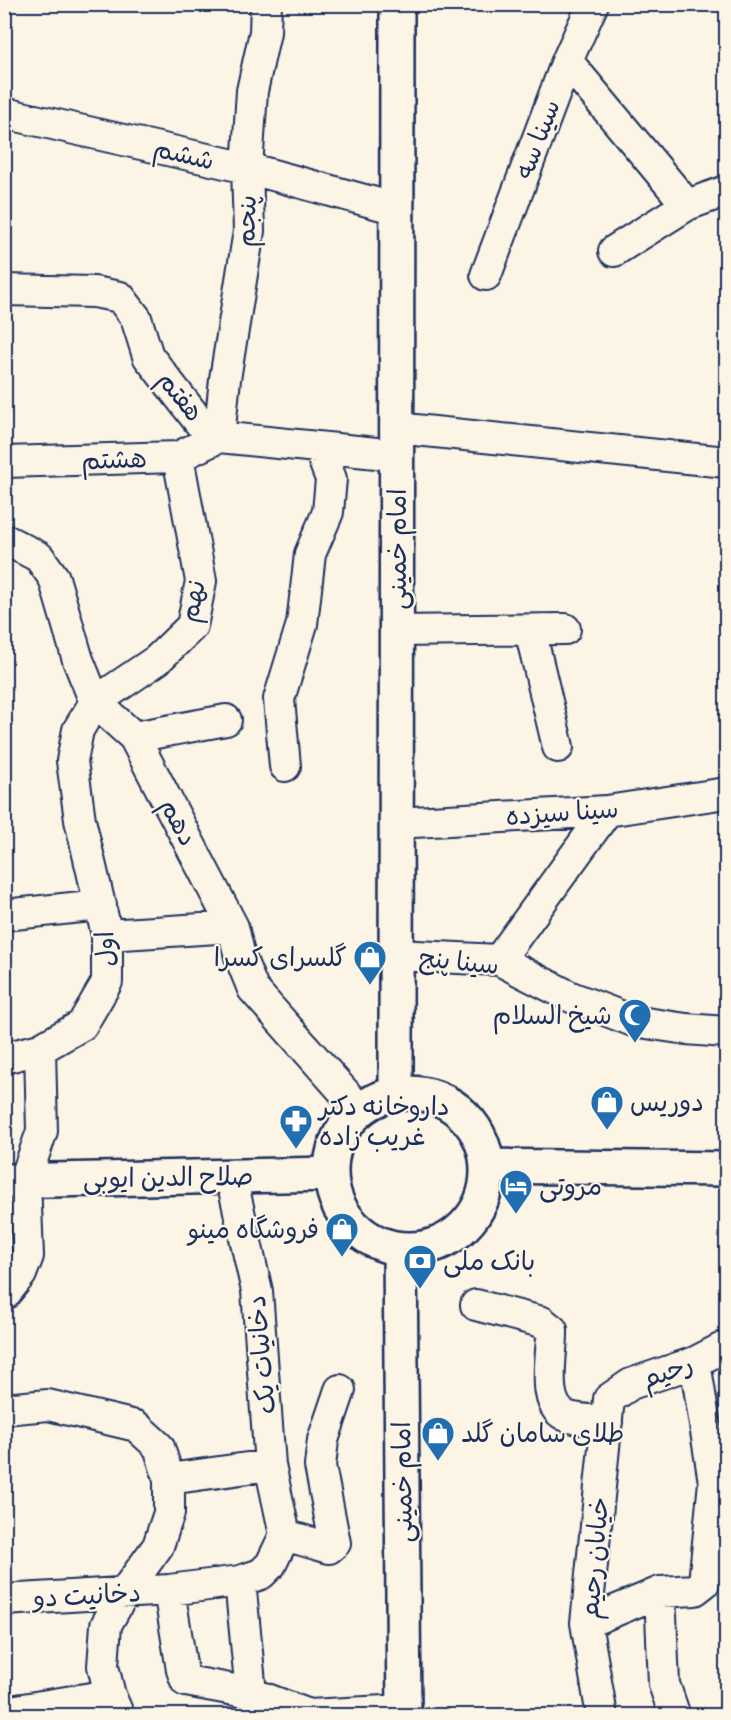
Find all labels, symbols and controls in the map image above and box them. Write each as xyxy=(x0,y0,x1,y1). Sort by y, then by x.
street label: سینا سه xyxy=(507,95,567,183)
street label: ششم xyxy=(150,132,218,180)
street label: پنجم xyxy=(229,194,267,248)
street label: هفتم xyxy=(148,364,211,430)
street label: هشتم xyxy=(81,442,148,480)
street label: امام خمینی xyxy=(381,488,417,610)
street label: نهم xyxy=(172,577,216,626)
street label: سینا سیزده xyxy=(504,792,620,832)
street label: دهم xyxy=(150,793,205,853)
street label: اول xyxy=(88,930,122,968)
shop icon: گلسرای کسرا xyxy=(352,939,388,986)
place label: گلسرای کسرا xyxy=(214,941,347,973)
street label: سینا پنج xyxy=(417,941,501,983)
mosque icon: شیخ السلام xyxy=(617,997,653,1044)
place label: شیخ السلام xyxy=(492,999,612,1035)
shop icon: دوریس xyxy=(589,1084,625,1131)
place label: دوریس xyxy=(630,1086,704,1118)
place label: داروخانه دکتر غریب زاده xyxy=(317,1090,450,1152)
pharmacy icon: داروخانه دکتر غریب زاده xyxy=(278,1103,314,1150)
street label: صلاح الدین ایوبی xyxy=(82,1160,254,1196)
hotel icon: مروتی xyxy=(498,1168,534,1215)
place label: مروتی xyxy=(539,1170,602,1203)
shop icon: فروشگاه مینو xyxy=(324,1211,360,1258)
place label: فروشگاه مینو xyxy=(186,1213,319,1246)
bank icon: بانک ملی xyxy=(402,1243,438,1290)
place label: بانک ملی xyxy=(443,1245,535,1278)
street label: دخانیات یک xyxy=(240,1294,282,1416)
street label: رحیم xyxy=(637,1347,698,1399)
shop icon: طلای سامان گلد xyxy=(420,1415,456,1462)
place label: طلای سامان گلد xyxy=(461,1417,624,1449)
street label: امام خمینی xyxy=(385,1421,423,1543)
street label: خیابان رحیم xyxy=(573,1496,619,1621)
street label: دخانیت دو xyxy=(30,1576,142,1614)

